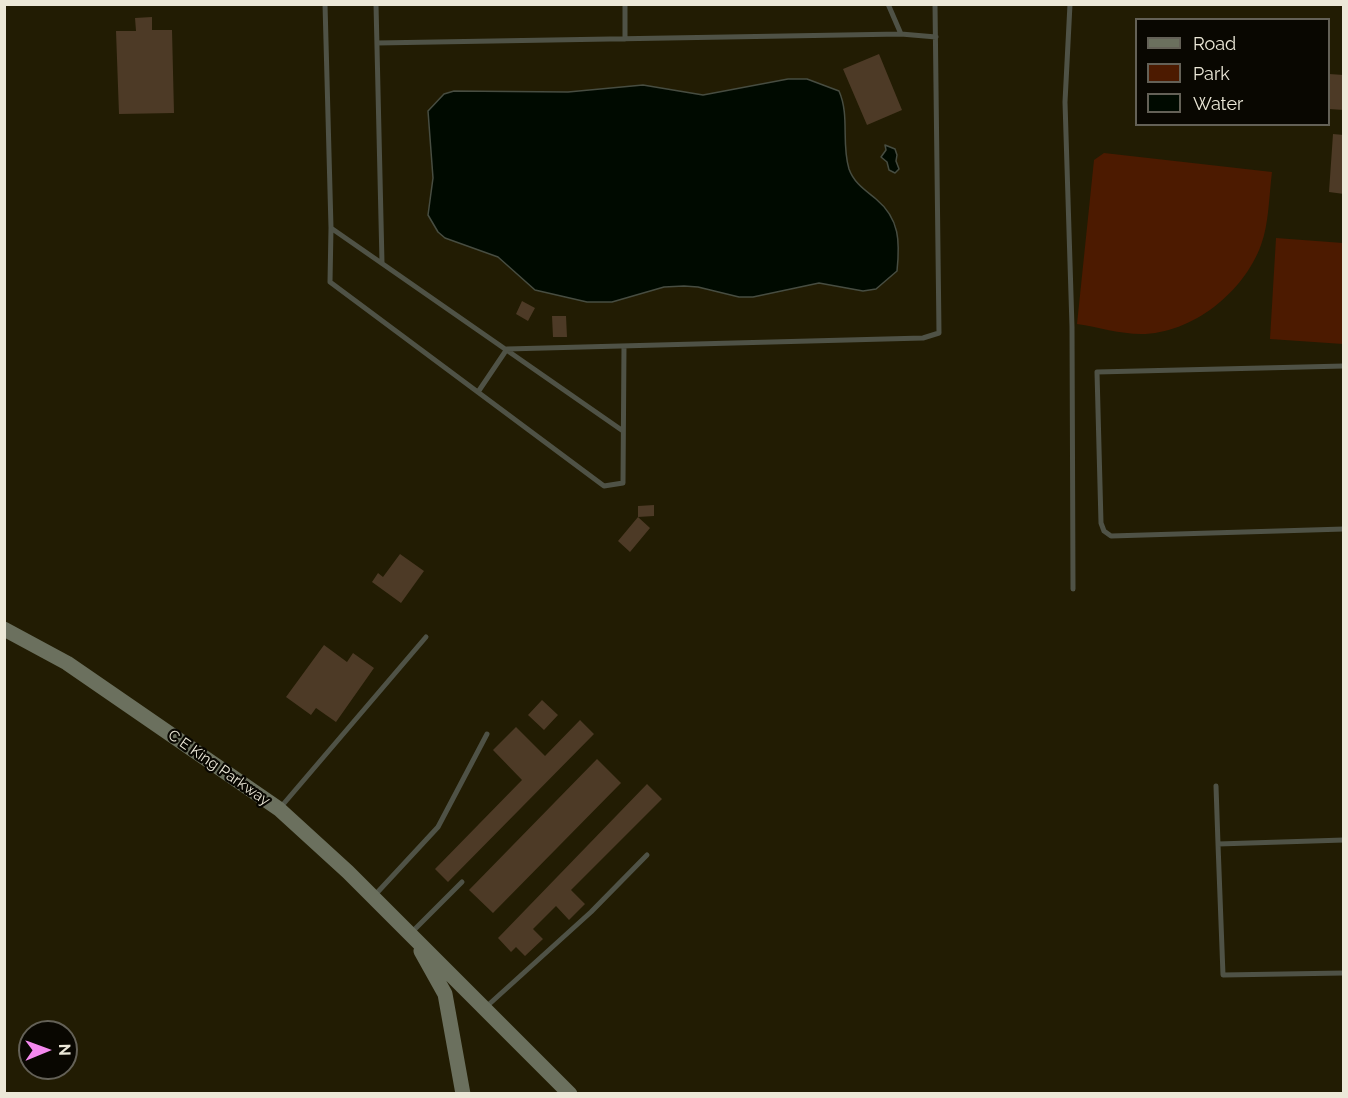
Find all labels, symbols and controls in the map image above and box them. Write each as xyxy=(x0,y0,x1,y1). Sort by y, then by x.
legend xyxy=(1135,18,1330,126)
text: Road xyxy=(1193,33,1236,54)
text: Park xyxy=(1193,63,1230,84)
text: Water xyxy=(1193,93,1243,114)
street label: C E King Parkway xyxy=(164,726,274,810)
north arrow xyxy=(18,1020,78,1080)
text: N xyxy=(55,1043,74,1056)

